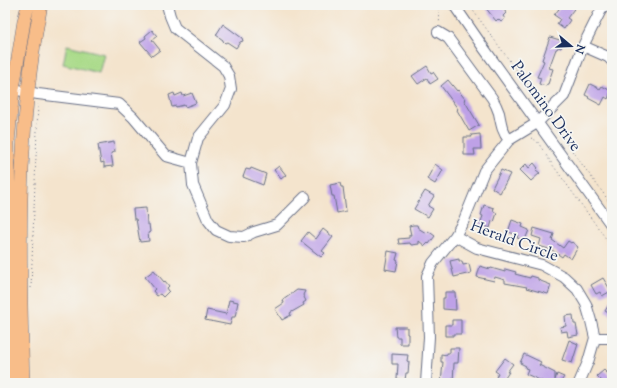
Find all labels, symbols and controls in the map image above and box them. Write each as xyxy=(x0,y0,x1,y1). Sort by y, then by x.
north arrow xyxy=(551,26,591,66)
text: N xyxy=(570,41,589,56)
street label: Palomino Drive xyxy=(504,57,586,157)
street label: Herald Circle xyxy=(467,215,561,269)

